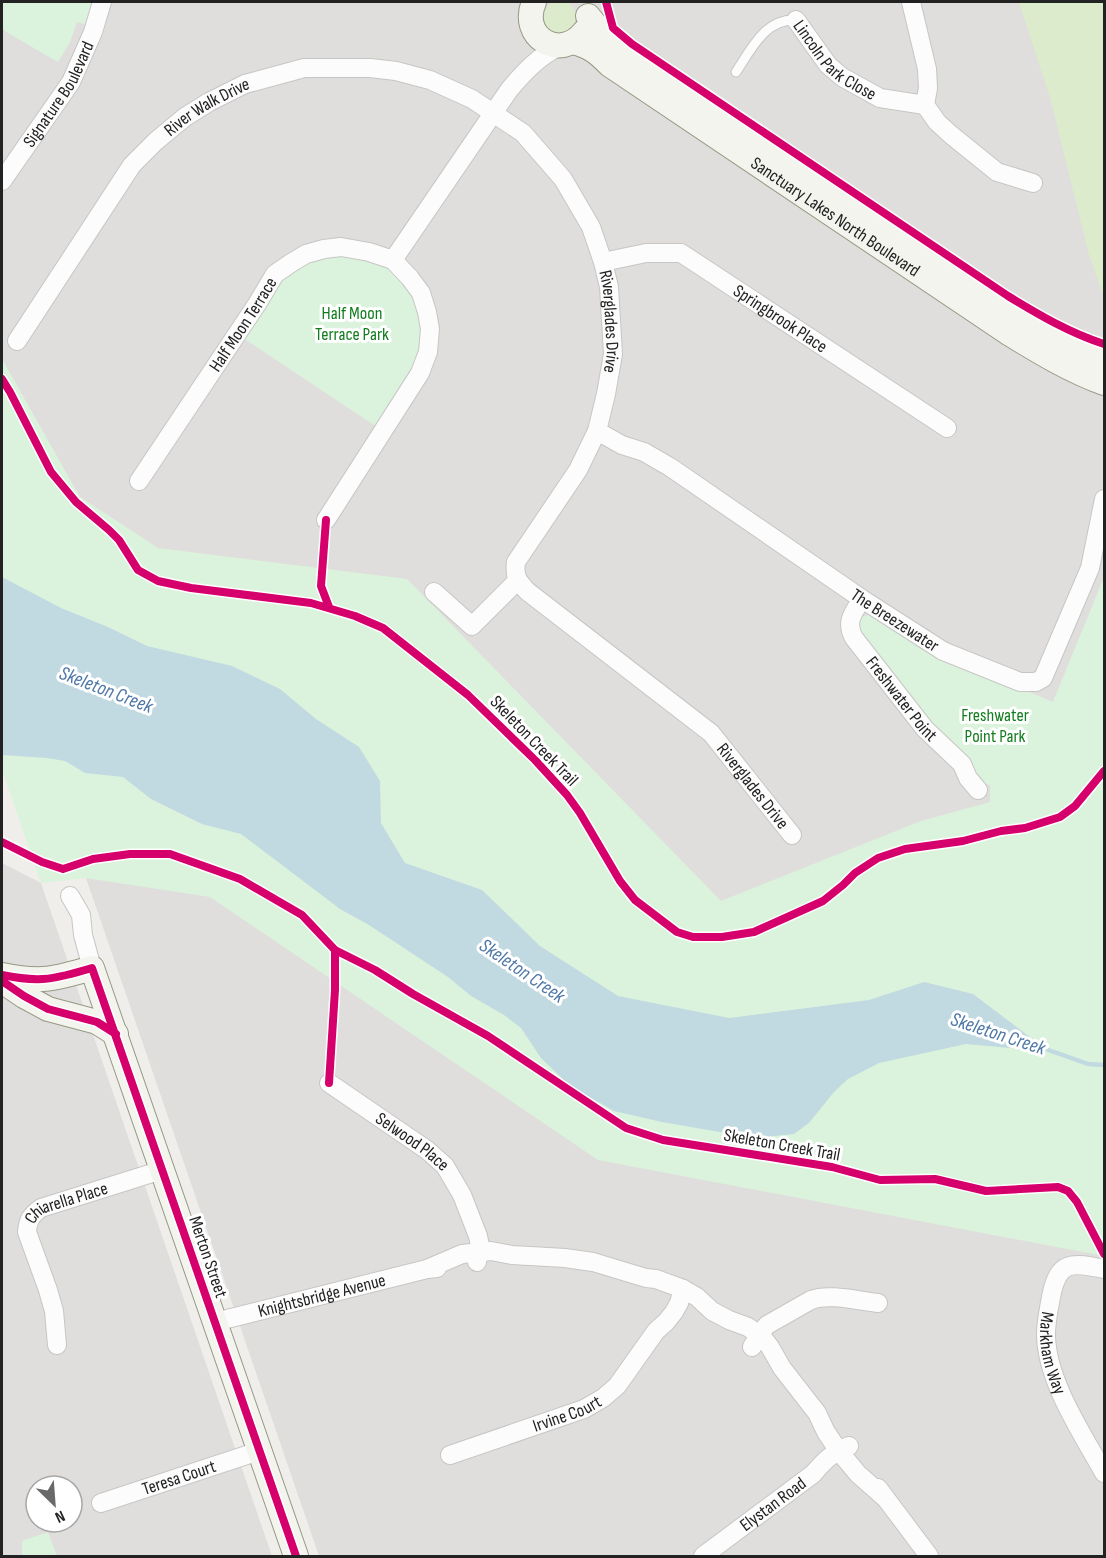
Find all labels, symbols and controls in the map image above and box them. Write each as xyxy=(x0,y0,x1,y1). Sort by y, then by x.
street label: Lincoln Park Close xyxy=(789,16,880,104)
street label: Signature Boulevard xyxy=(18,38,98,151)
street label: River Walk Drive xyxy=(160,73,252,140)
street label: Sanctuary Lakes North Boulevard xyxy=(747,152,924,281)
street label: Riverglades Drive xyxy=(595,268,624,375)
street label: Half Moon Terrace xyxy=(204,273,281,376)
street label: Springbrook Place xyxy=(730,280,831,357)
park label: Half Moon Terrace Park xyxy=(315,303,389,345)
street label: The Breezewater xyxy=(847,584,943,656)
street label: Freshwater Point xyxy=(862,652,942,746)
water label: Skeleton Creek xyxy=(56,661,157,719)
street label: Skeleton Creek Trail xyxy=(486,691,582,791)
park label: Freshwater Point Park xyxy=(961,705,1029,747)
street label: Riverglades Drive xyxy=(713,739,793,833)
water label: Skeleton Creek xyxy=(475,934,570,1009)
water label: Skeleton Creek xyxy=(948,1007,1049,1061)
street label: Selwood Place xyxy=(372,1108,454,1175)
street label: Skeleton Creek Trail xyxy=(722,1124,842,1166)
street label: Chiarella Place xyxy=(20,1177,110,1227)
street label: Merton Street xyxy=(184,1214,232,1301)
street label: Knightsbridge Avenue xyxy=(256,1269,388,1321)
street label: Markham Way xyxy=(1035,1310,1071,1398)
street label: Irvine Court xyxy=(530,1391,605,1436)
street label: Teresa Court xyxy=(139,1455,219,1499)
street label: Elystan Road xyxy=(736,1473,810,1535)
north arrow xyxy=(24,1474,84,1534)
text: N xyxy=(52,1506,68,1527)

